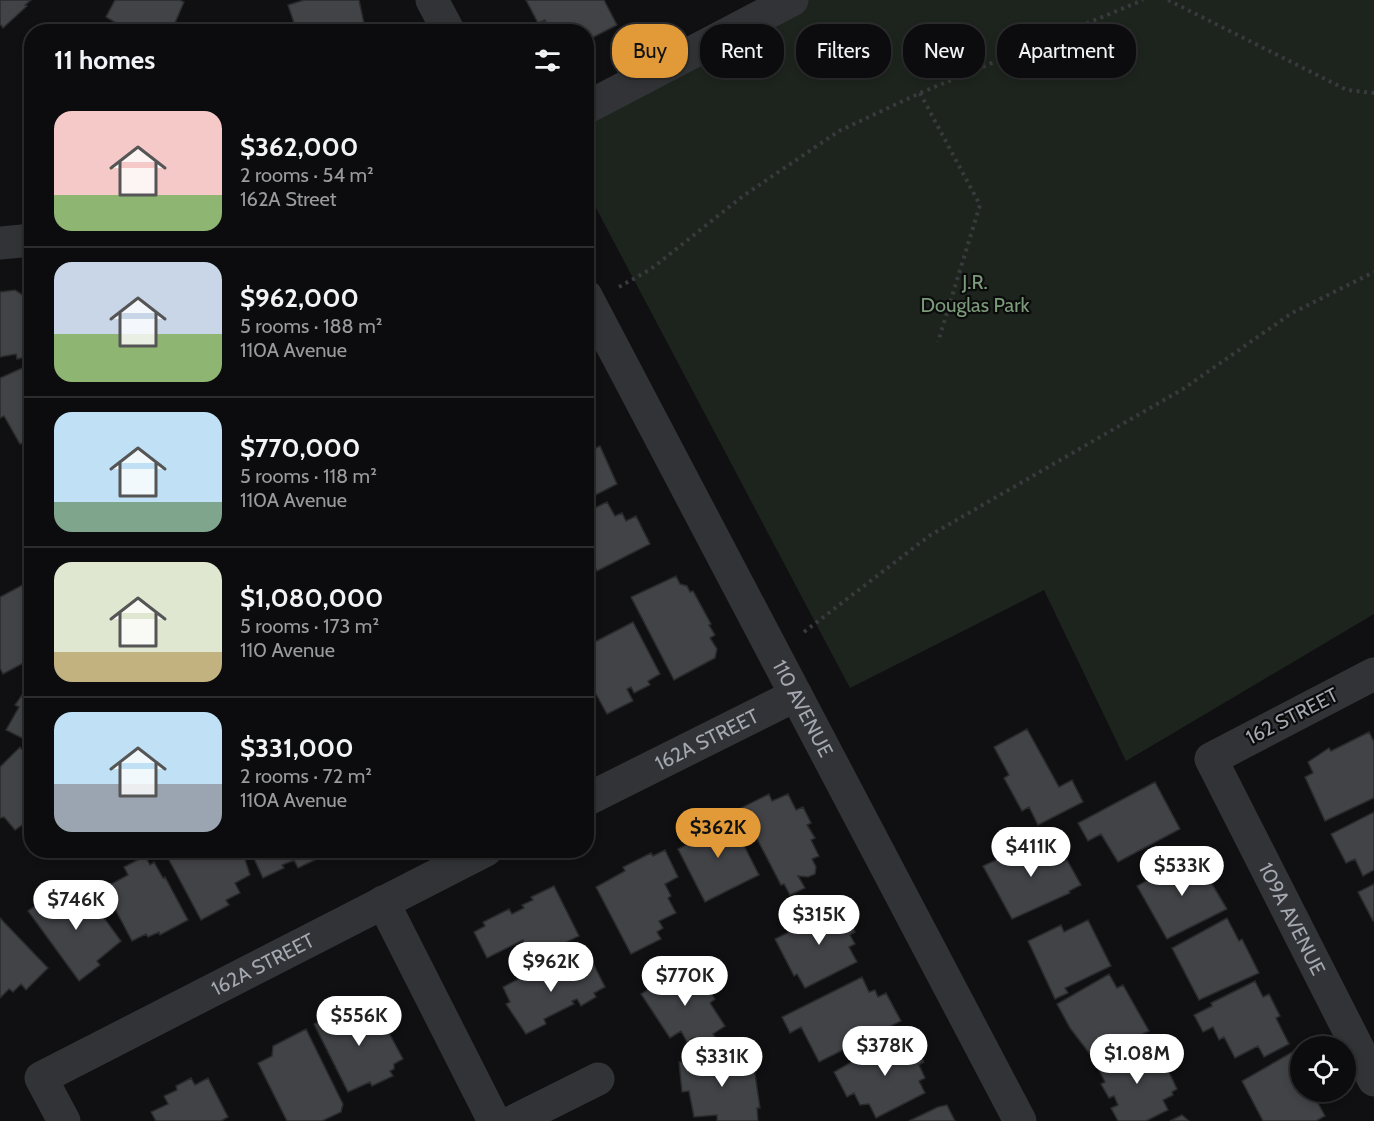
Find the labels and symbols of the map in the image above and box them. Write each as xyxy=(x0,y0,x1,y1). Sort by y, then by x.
park label: J.R. Douglas Park xyxy=(921,270,1030,317)
street label: 110 AVENUE xyxy=(768,656,838,761)
street label: 162 STREET xyxy=(1242,682,1342,749)
street label: 162A STREET xyxy=(651,704,763,776)
pin: $362K xyxy=(676,808,760,859)
pin: $411K xyxy=(989,827,1073,878)
pin: $533K xyxy=(1140,846,1224,897)
street label: 109A AVENUE xyxy=(1254,859,1331,979)
pin: $746K xyxy=(34,880,118,931)
pin: $315K xyxy=(777,895,861,946)
street label: 162A STREET xyxy=(207,928,319,1001)
pin: $962K xyxy=(509,942,593,993)
pin: $770K xyxy=(643,956,727,1007)
pin: $556K xyxy=(317,996,401,1047)
pin: $378K xyxy=(843,1026,927,1077)
pin: $1.08M xyxy=(1088,1034,1186,1085)
pin: $331K xyxy=(680,1037,764,1088)

